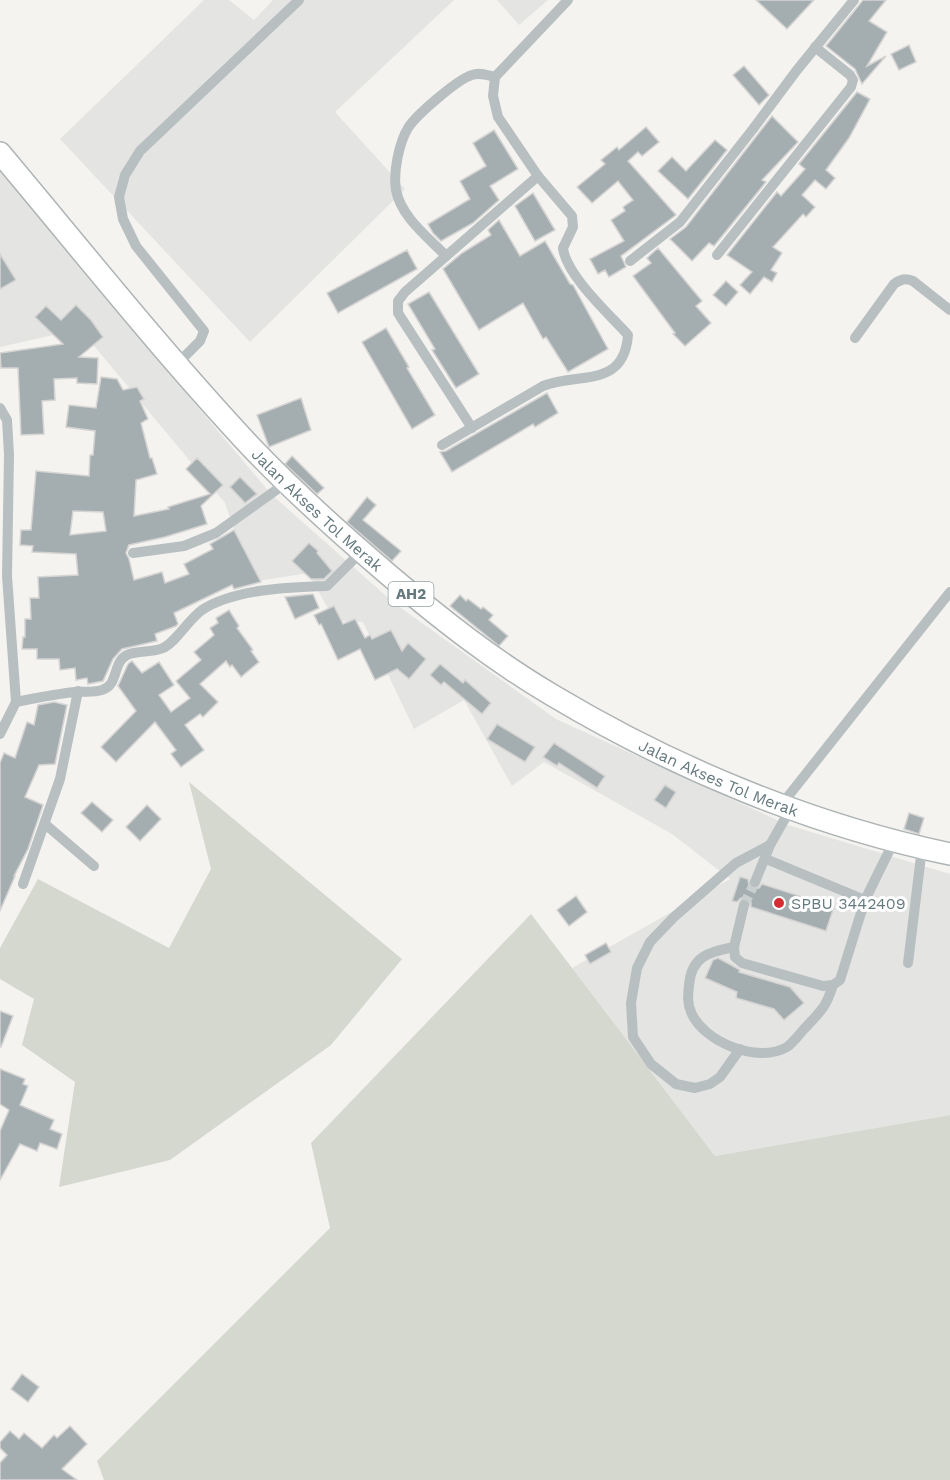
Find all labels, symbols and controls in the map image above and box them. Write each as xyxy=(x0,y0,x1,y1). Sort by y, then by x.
street label: Jalan Akses Tol Merak xyxy=(248,445,386,576)
road number: AH2 xyxy=(388,582,434,606)
street label: Jalan Akses Tol Merak xyxy=(636,735,801,821)
place label: SPBU 3442409 xyxy=(791,894,906,913)
marker: SPBU 3442409 xyxy=(772,896,786,910)

